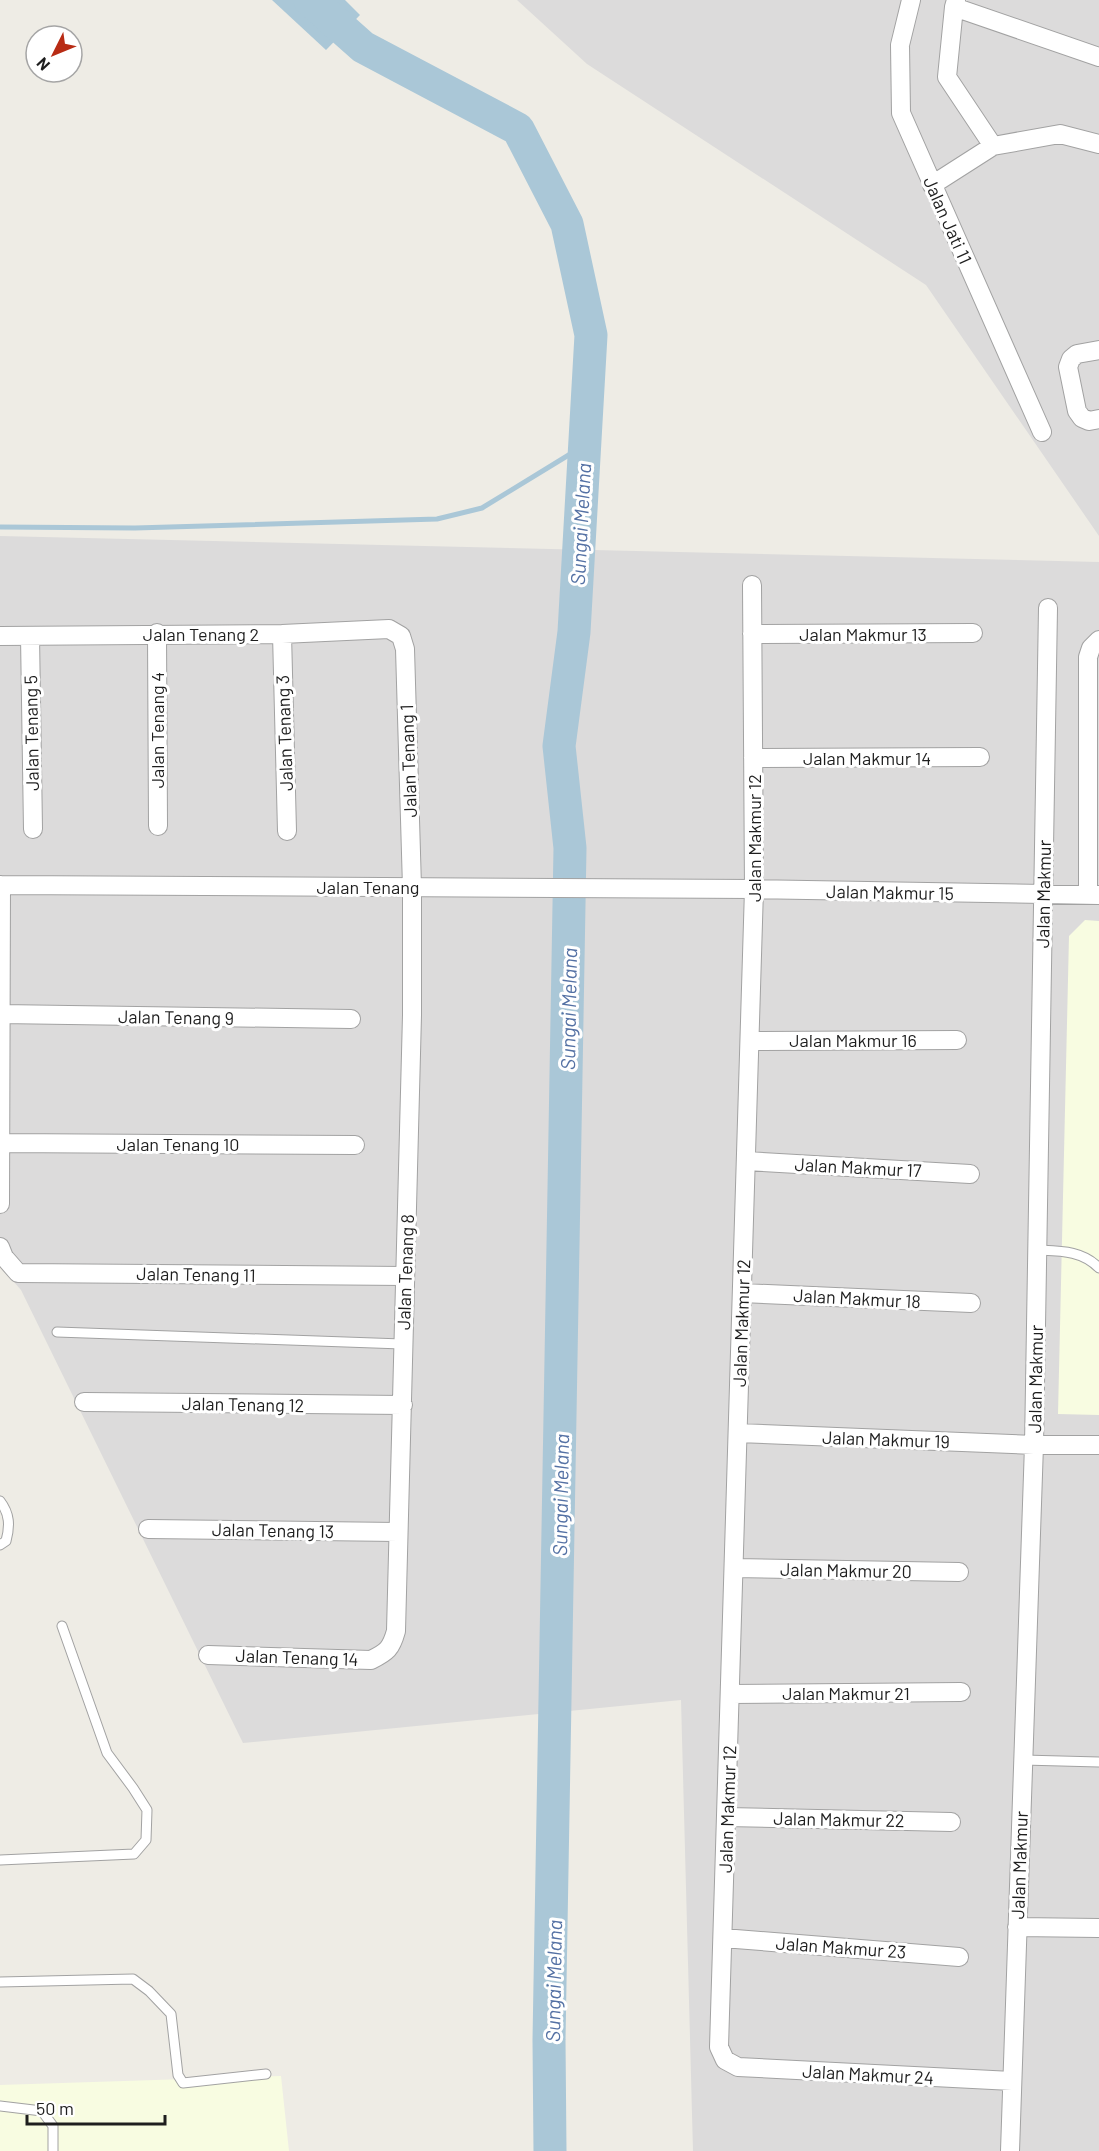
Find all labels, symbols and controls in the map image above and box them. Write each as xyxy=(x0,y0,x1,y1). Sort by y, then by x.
north arrow xyxy=(24,24,84,84)
text: N xyxy=(32,54,53,75)
street label: Jalan Jati 11 xyxy=(919,173,977,267)
water label: Sungai Melana xyxy=(565,462,595,586)
street label: Jalan Tenang 2 xyxy=(143,623,259,645)
street label: Jalan Makmur 13 xyxy=(799,623,927,645)
street label: Jalan Tenang 4 xyxy=(146,672,168,788)
street label: Jalan Tenang 5 xyxy=(19,675,43,791)
street label: Jalan Tenang 3 xyxy=(271,675,297,791)
street label: Jalan Tenang 1 xyxy=(395,704,421,818)
street label: Jalan Makmur 14 xyxy=(803,747,931,769)
street label: Jalan Makmur 12 xyxy=(743,774,765,902)
street label: Jalan Makmur xyxy=(1031,839,1055,948)
street label: Jalan Tenang xyxy=(316,876,420,898)
street label: Jalan Makmur 15 xyxy=(826,880,954,904)
water label: Sungai Melana xyxy=(555,948,581,1070)
street label: Jalan Tenang 9 xyxy=(118,1005,234,1029)
street label: Jalan Makmur 16 xyxy=(789,1029,917,1051)
street label: Jalan Tenang 10 xyxy=(116,1133,240,1155)
street label: Jalan Makmur 17 xyxy=(794,1153,922,1181)
street label: Jalan Tenang 8 xyxy=(392,1214,418,1330)
street label: Jalan Makmur 12 xyxy=(728,1259,754,1387)
street label: Jalan Tenang 11 xyxy=(136,1262,256,1286)
street label: Jalan Makmur 18 xyxy=(793,1284,921,1312)
street label: Jalan Makmur xyxy=(1023,1324,1047,1433)
street label: Jalan Tenang 12 xyxy=(182,1392,304,1416)
street label: Jalan Makmur 19 xyxy=(822,1426,950,1452)
water label: Sungai Melana xyxy=(547,1434,573,1556)
street label: Jalan Tenang 13 xyxy=(212,1518,334,1542)
street label: Jalan Makmur 20 xyxy=(780,1558,912,1582)
street label: Jalan Tenang 14 xyxy=(235,1644,359,1670)
street label: Jalan Makmur 21 xyxy=(782,1682,910,1704)
street label: Jalan Makmur 12 xyxy=(714,1745,740,1873)
street label: Jalan Makmur 22 xyxy=(773,1807,905,1831)
street label: Jalan Makmur xyxy=(1006,1810,1032,1920)
water label: Sungai Melana xyxy=(540,1920,566,2042)
street label: Jalan Makmur 23 xyxy=(775,1931,907,1963)
street label: Jalan Makmur 24 xyxy=(802,2060,934,2088)
scale bar xyxy=(27,2088,165,2126)
text: 50 m xyxy=(36,2097,74,2119)

